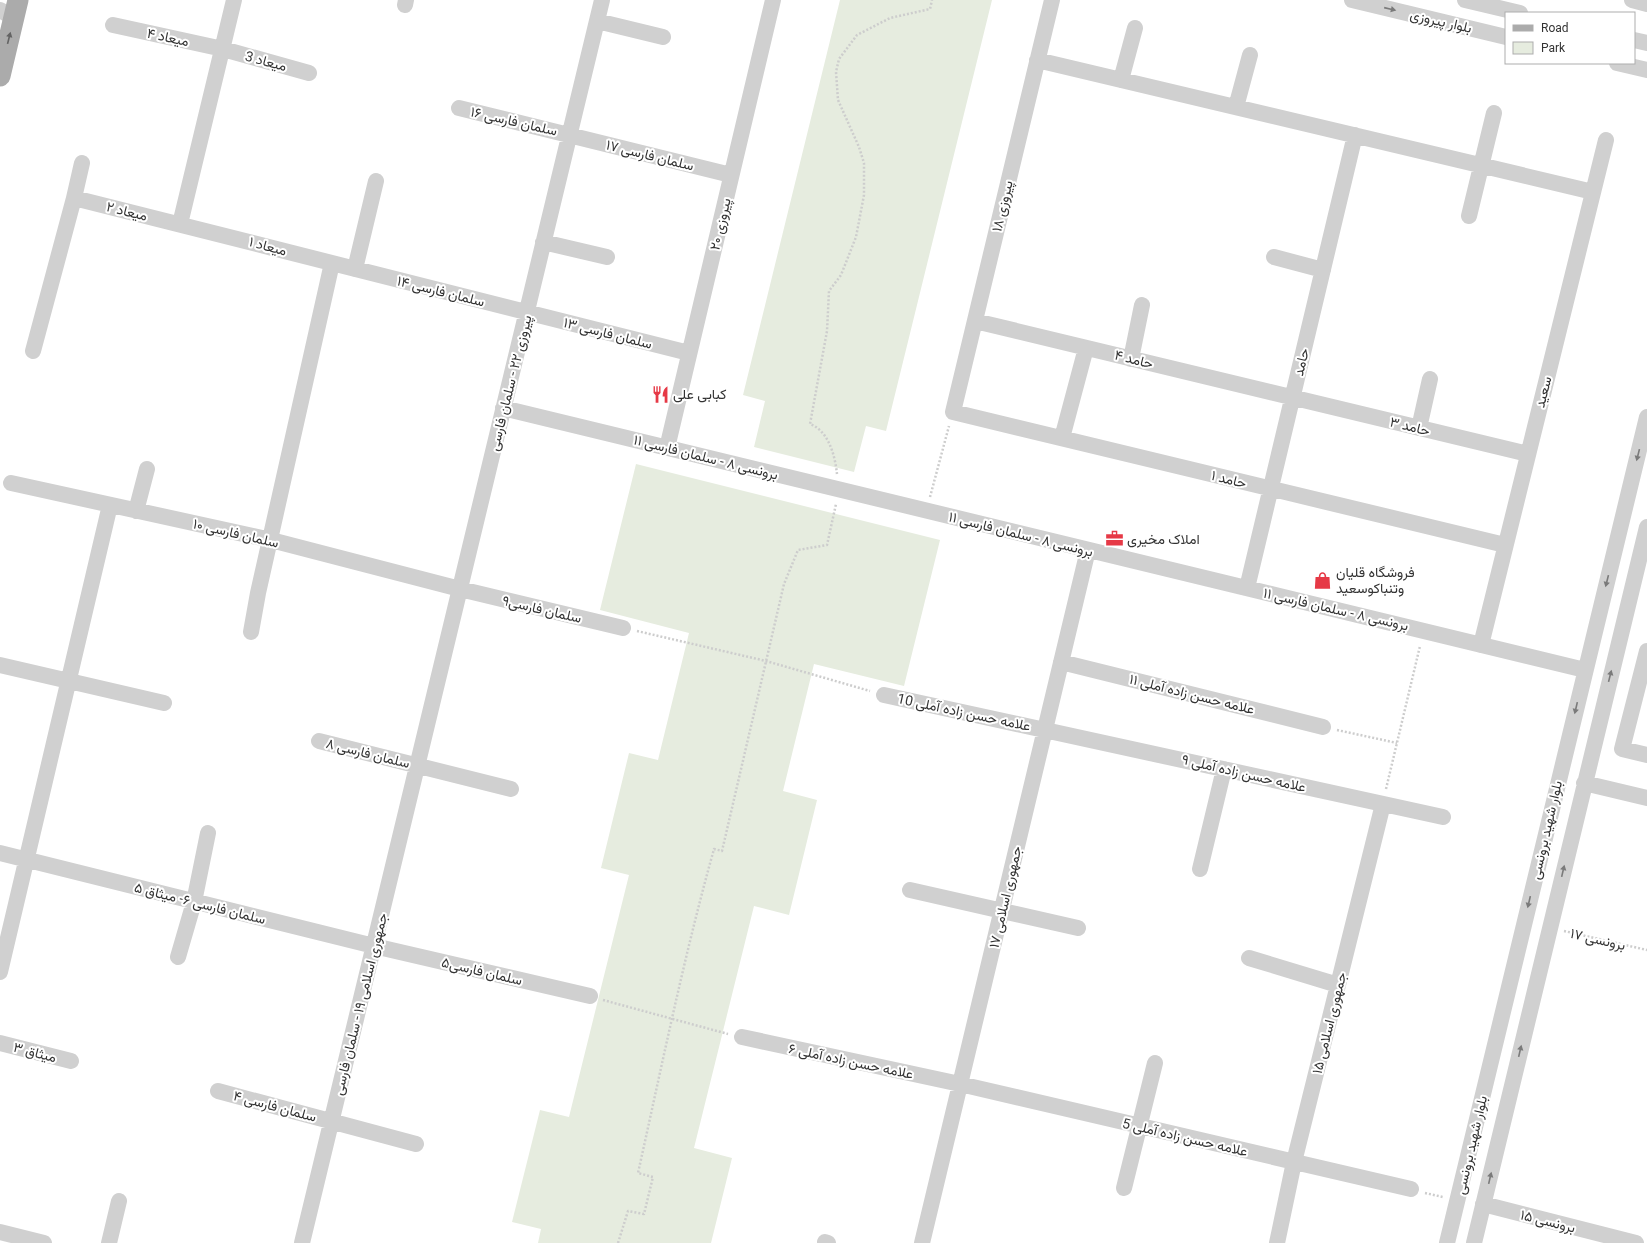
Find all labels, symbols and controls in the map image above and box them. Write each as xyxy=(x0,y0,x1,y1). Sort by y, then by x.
one-way arrow xyxy=(1384,6,1396,12)
street label: بلوار پیروزی xyxy=(1408,6,1473,38)
legend xyxy=(1505,12,1635,64)
text: Road xyxy=(1541,21,1569,35)
street label: میعاد ۴ xyxy=(146,25,190,49)
one-way arrow xyxy=(6,32,12,44)
text: Park xyxy=(1541,41,1566,55)
street label: میعاد 3 xyxy=(244,48,288,74)
street label: سلمان فارسی ۱۶ xyxy=(469,103,559,140)
street label: سلمان فارسی ۱۷ xyxy=(604,136,696,175)
street label: پیروزی ۱۸ xyxy=(988,179,1018,234)
street label: پیروزی ۲۰ xyxy=(706,196,736,252)
street label: میعاد ۲ xyxy=(105,198,149,224)
street label: میعاد ۱ xyxy=(247,233,289,259)
street label: سلمان فارسی ۱۴ xyxy=(395,272,486,311)
street label: پیروزی ۲۲ - سلمان فارسی xyxy=(485,313,537,453)
street label: سلمان فارسی ۱۳ xyxy=(562,314,654,353)
street label: حامد ۴ xyxy=(1113,346,1155,372)
street label: حامد xyxy=(1290,347,1312,377)
street label: سعید xyxy=(1531,375,1555,409)
restaurant icon: کبابی علی xyxy=(650,384,670,404)
place label: کبابی علی xyxy=(673,386,727,403)
street label: حامد ۳ xyxy=(1388,413,1432,439)
street label: برونسی ۸ - سلمان فارسی ۱۱ xyxy=(632,431,780,484)
one-way arrow xyxy=(1634,449,1640,461)
street label: حامد ۱ xyxy=(1210,467,1248,491)
street label: برونسی ۸ - سلمان فارسی ۱۱ xyxy=(947,508,1095,561)
street label: سلمان فارسی ۱۰ xyxy=(191,515,280,552)
office icon: املاک مخیری xyxy=(1104,529,1124,549)
place label: املاک مخیری xyxy=(1127,531,1200,548)
place label: فروشگاه قلیان وتنباکوسعید xyxy=(1336,564,1415,597)
shop icon: فروشگاه قلیان وتنباکوسعید xyxy=(1313,570,1333,590)
one-way arrow xyxy=(1603,575,1609,588)
street label: برونسی ۸ - سلمان فارسی ۱۱ xyxy=(1262,584,1410,634)
street label: سلمان فارسی۹ xyxy=(501,592,583,627)
one-way arrow xyxy=(1608,670,1614,682)
street label: علامه حسن زاده آملی ۱۱ xyxy=(1128,671,1256,718)
street label: علامه حسن زاده آملی 10 xyxy=(896,690,1032,735)
one-way arrow xyxy=(1572,702,1578,714)
street label: سلمان فارسی ۸ xyxy=(324,735,412,772)
street label: علامه حسن زاده آملی ۹ xyxy=(1180,751,1308,796)
street label: بلوار شهید برونسی xyxy=(1527,779,1566,881)
street label: جمهوری اسلامی ۱۷ xyxy=(986,845,1025,950)
one-way arrow xyxy=(1561,864,1567,877)
street label: سلمان فارسی ۶- میثاق ۵ xyxy=(132,879,267,928)
one-way arrow xyxy=(1526,896,1532,908)
street label: جمهوری اسلامی ۱۹ - سلمان فارسی xyxy=(330,911,391,1097)
street label: برونسی ۱۷ xyxy=(1569,925,1627,954)
street label: سلمان فارسی۵ xyxy=(440,954,524,989)
street label: جمهوری اسلامی ۱۵ xyxy=(1309,971,1350,1076)
street label: میثاق ۳ xyxy=(11,1039,58,1066)
street label: علامه حسن زاده آملی ۶ xyxy=(787,1040,915,1083)
one-way arrow xyxy=(1517,1045,1523,1057)
street label: سلمان فارسی ۴ xyxy=(231,1087,318,1126)
street label: بلوار شهید برونسی xyxy=(1452,1094,1491,1196)
street label: علامه حسن زاده آملی 5 xyxy=(1121,1115,1249,1160)
one-way arrow xyxy=(1487,1172,1493,1184)
street label: برونسی ۱۵ xyxy=(1519,1206,1577,1237)

